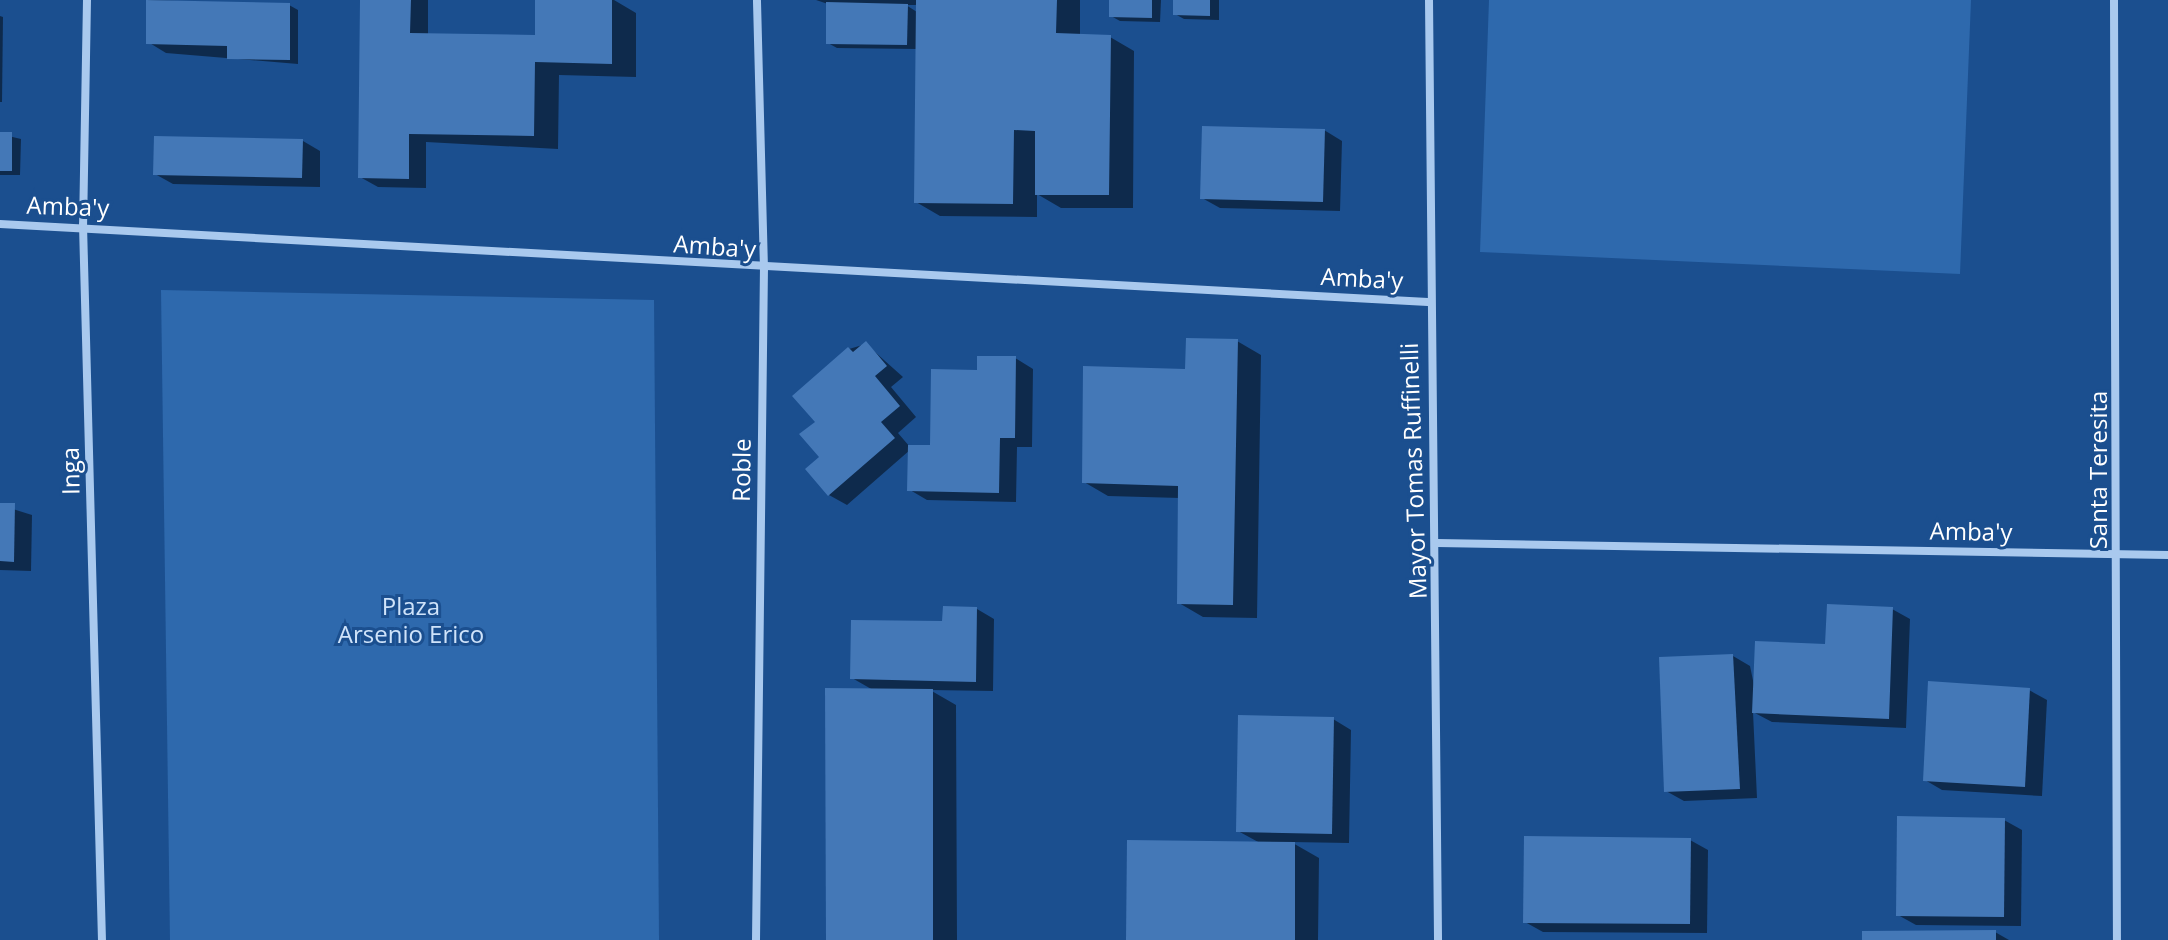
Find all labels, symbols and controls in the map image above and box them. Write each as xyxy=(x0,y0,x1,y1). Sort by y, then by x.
street label: Amba'y xyxy=(26,190,110,222)
street label: Amba'y xyxy=(673,229,757,263)
street label: Amba'y xyxy=(1320,261,1404,295)
street label: Mayor Tomas Ruffinelli xyxy=(1394,342,1432,600)
street label: Santa Teresita xyxy=(2084,391,2112,549)
street label: Roble xyxy=(726,438,756,502)
street label: Inga xyxy=(55,447,85,495)
street label: Amba'y xyxy=(1929,516,2013,546)
park label: Plaza Arsenio Erico xyxy=(338,592,484,648)

